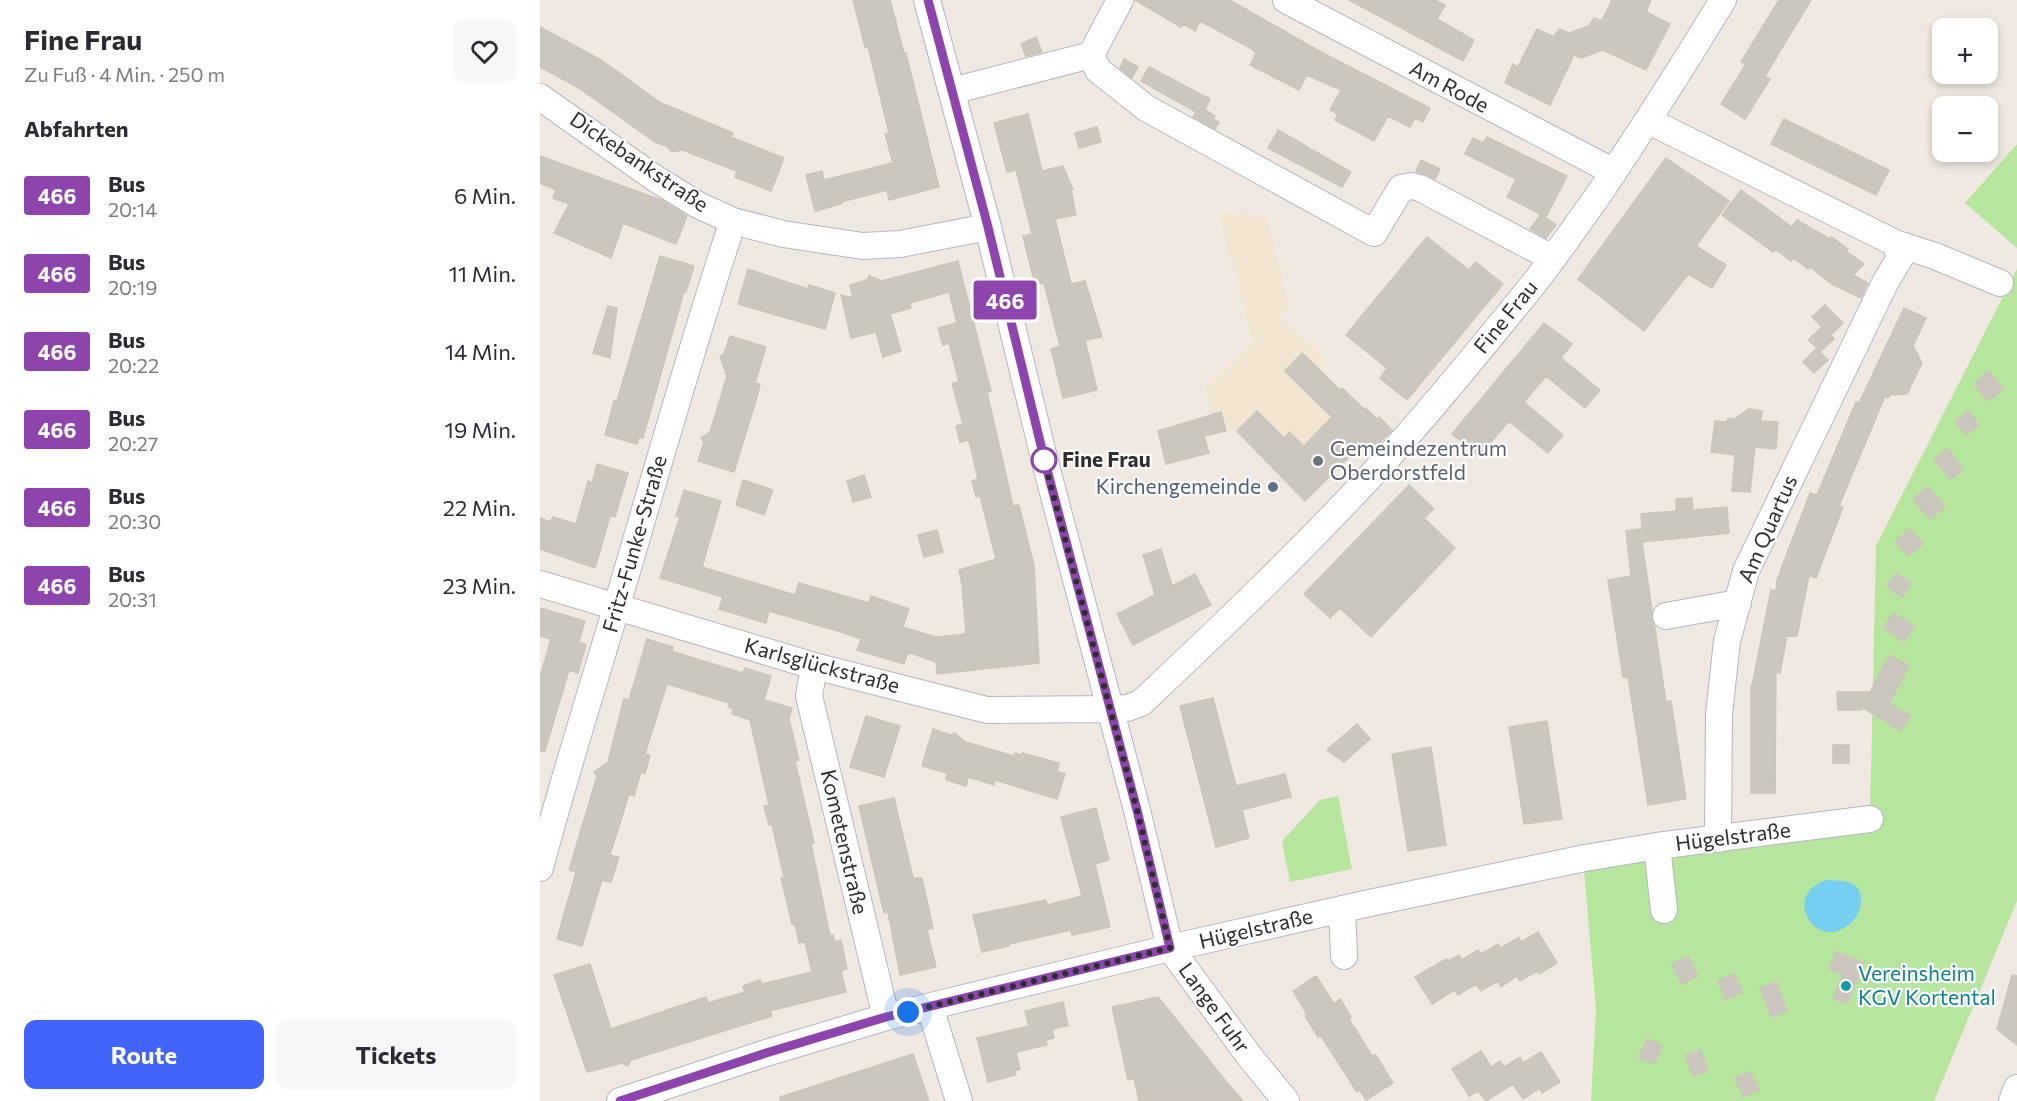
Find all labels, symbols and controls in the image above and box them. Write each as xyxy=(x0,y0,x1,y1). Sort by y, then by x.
map controls xyxy=(1932,18,1998,162)
button: + xyxy=(1932,18,1998,84)
button: heart xyxy=(453,20,516,83)
text: Fine Frau xyxy=(24,22,142,56)
street label: Am Rode xyxy=(1406,54,1494,117)
text: Zu Fuß · 4 Min. · 250 m xyxy=(24,62,225,86)
button: − xyxy=(1932,96,1998,162)
street label: Dickebankstraße xyxy=(566,105,714,216)
text: Abfahrten xyxy=(24,115,128,142)
text: Bus xyxy=(108,170,145,197)
text: 6 Min. xyxy=(454,182,516,209)
text: 466 xyxy=(38,183,76,208)
text: 20:14 xyxy=(108,197,157,221)
text: Bus xyxy=(108,248,145,275)
text: 11 Min. xyxy=(448,260,516,287)
text: 466 xyxy=(38,261,76,286)
street label: Fine Frau xyxy=(1468,274,1542,358)
text: 20:19 xyxy=(108,275,158,299)
line badge: 466 xyxy=(970,280,1040,320)
text: 466 xyxy=(986,288,1024,313)
text: Bus xyxy=(108,326,145,353)
text: 14 Min. xyxy=(445,338,516,365)
text: 466 xyxy=(38,339,76,364)
text: 20:22 xyxy=(108,353,159,377)
text: Bus xyxy=(108,404,145,431)
text: 19 Min. xyxy=(445,416,516,443)
text: 466 xyxy=(38,417,76,442)
text: 20:27 xyxy=(108,431,158,455)
place label: Gemeindezentrum Oberdorstfeld xyxy=(1330,435,1507,484)
place label: Fine Frau xyxy=(1062,446,1151,471)
marker: Fine Frau xyxy=(1031,447,1057,473)
street label: Fritz-Funke-Straße xyxy=(596,452,671,635)
marker: Gemeindezentrum Oberdorstfeld xyxy=(1311,454,1325,468)
street label: Am Quartus xyxy=(1732,471,1801,586)
place label: Kirchengemeinde xyxy=(1096,473,1261,498)
marker: Kirchengemeinde xyxy=(1266,480,1280,494)
text: Bus xyxy=(108,482,145,509)
text: 22 Min. xyxy=(443,494,516,521)
text: 466 xyxy=(38,495,76,520)
text: 20:30 xyxy=(108,509,161,533)
text: Bus xyxy=(108,560,145,587)
text: 23 Min. xyxy=(443,572,516,599)
text: 466 xyxy=(38,573,76,598)
text: 20:31 xyxy=(108,587,157,611)
street label: Karlsglückstraße xyxy=(742,632,903,697)
street label: Kometenstraße xyxy=(817,767,874,916)
street label: Hügelstraße xyxy=(1674,816,1792,855)
street label: Hügelstraße xyxy=(1196,902,1315,953)
street label: Lange Fuhr xyxy=(1174,957,1256,1057)
place label: Vereinsheim KGV Kortental xyxy=(1858,960,1996,1009)
marker: Vereinsheim KGV Kortental xyxy=(1839,979,1853,993)
your location xyxy=(893,997,923,1027)
button: Route xyxy=(24,1020,264,1089)
button: Tickets xyxy=(276,1020,516,1089)

